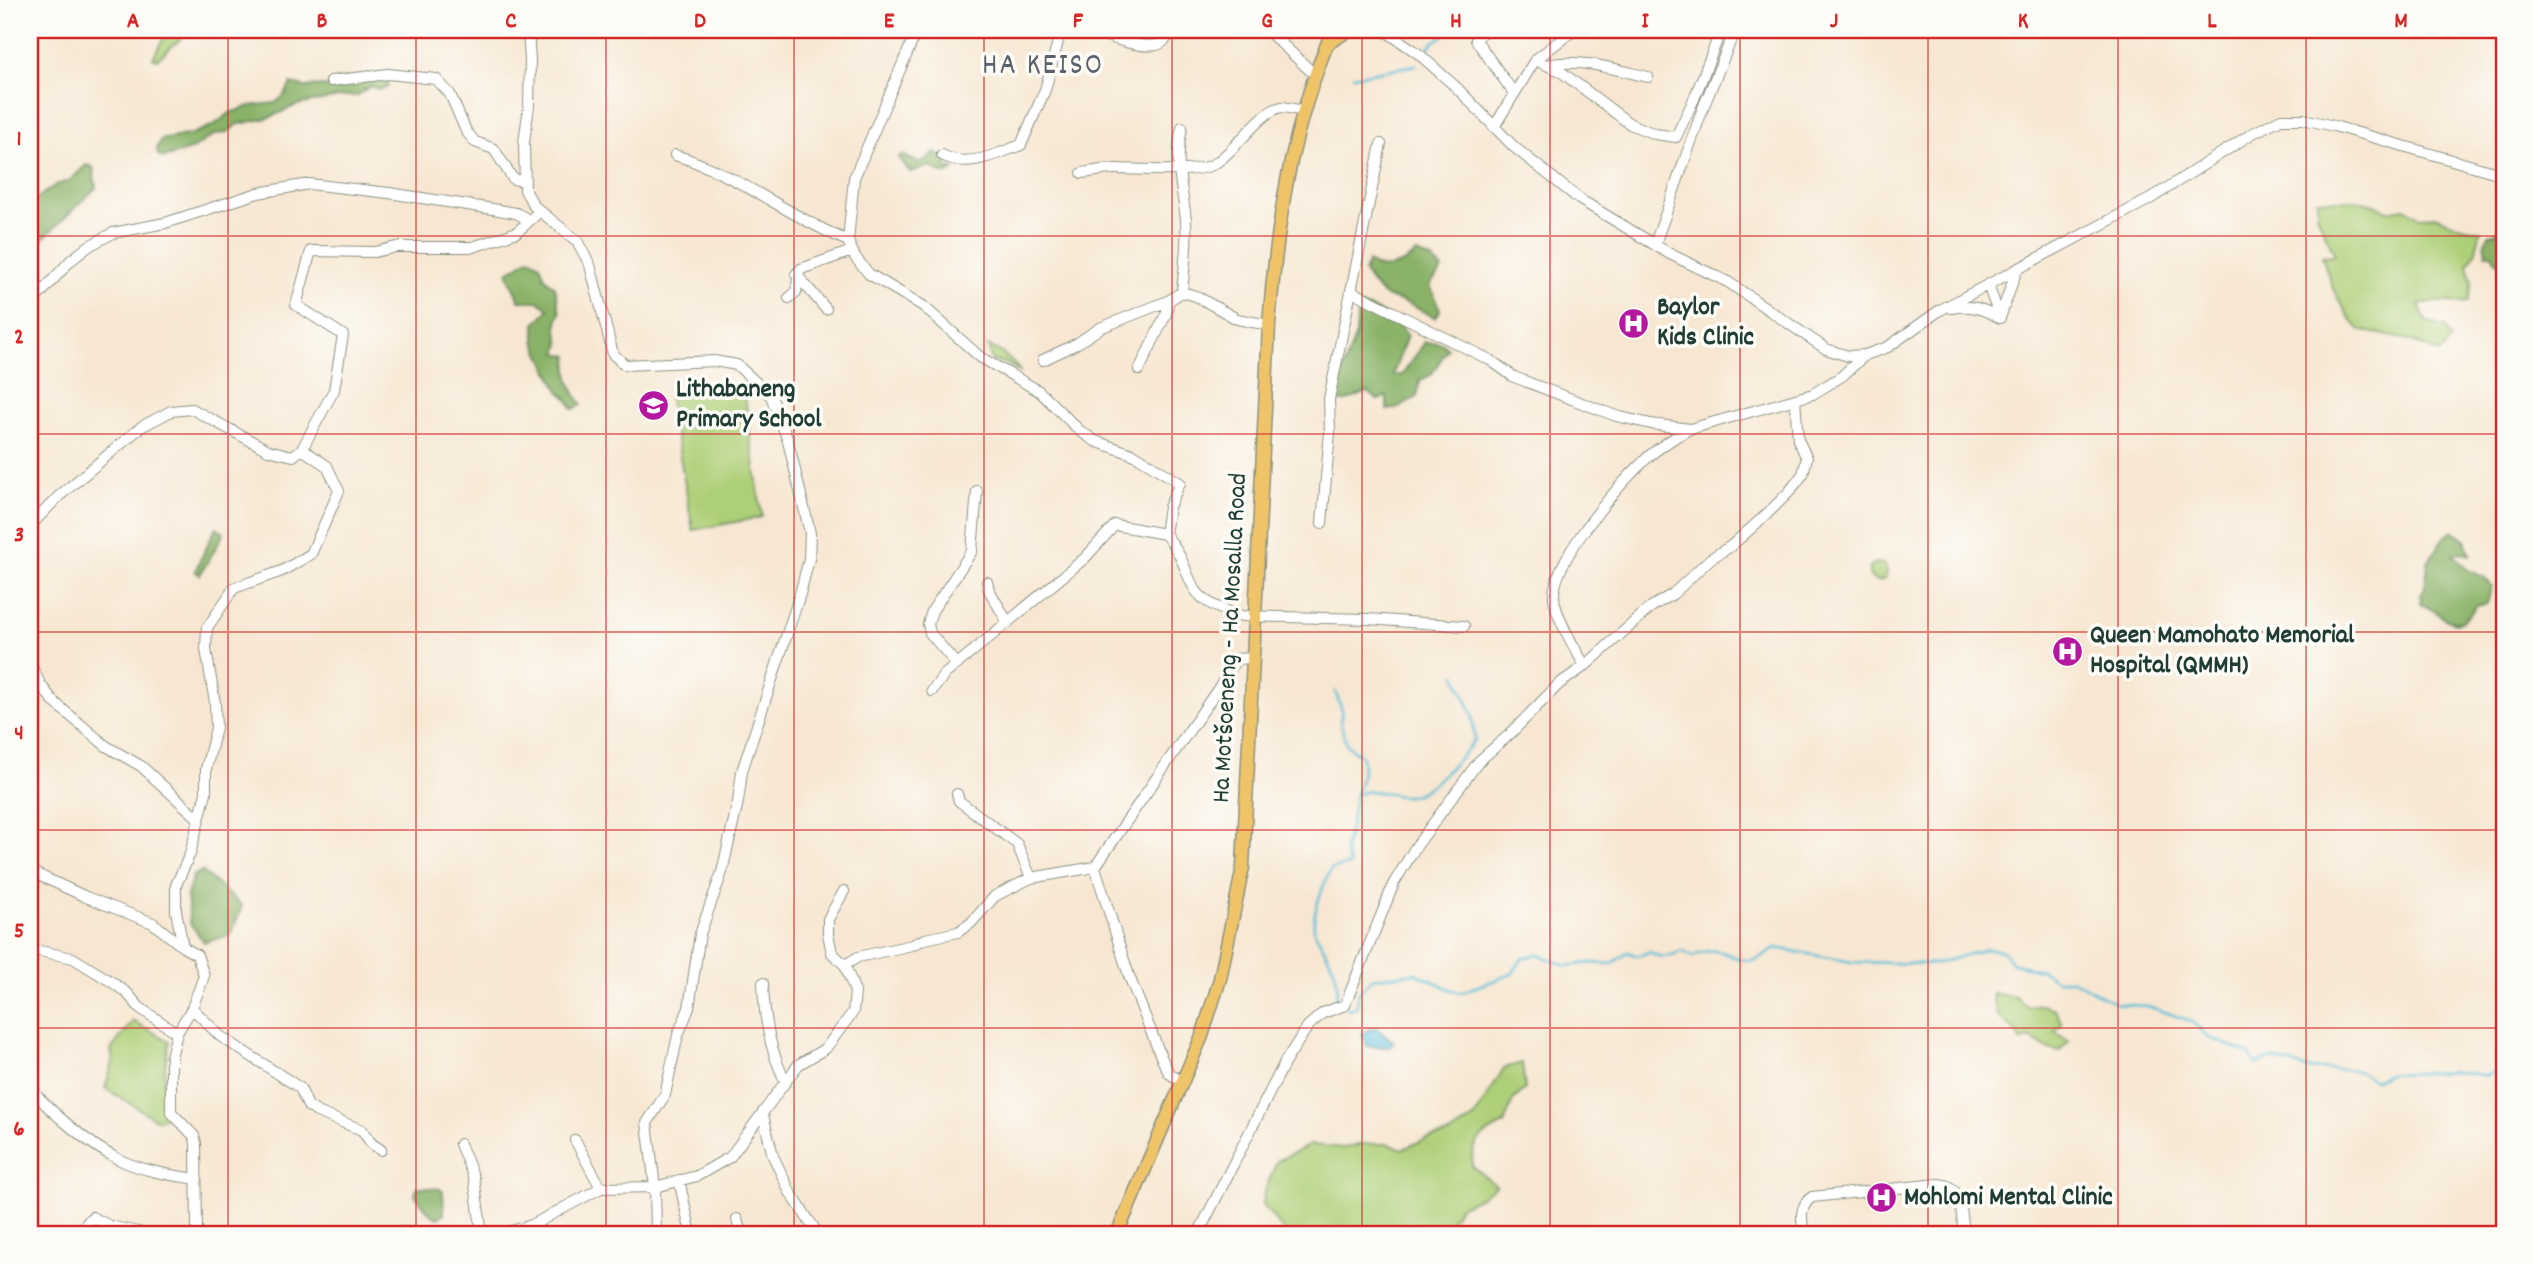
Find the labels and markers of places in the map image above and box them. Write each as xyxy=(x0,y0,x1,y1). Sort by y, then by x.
place label: Baylor Kids Clinic xyxy=(1657,290,1754,357)
hospital icon: Baylor Kids Clinic xyxy=(1617,306,1651,340)
place label: Lithabaneng Primary School xyxy=(676,372,822,439)
school or university icon: Lithabaneng Primary School xyxy=(636,388,670,422)
place label: Queen Mamohato Memorial Hospital (QMMH) xyxy=(2090,618,2355,685)
hospital icon: Queen Mamohato Memorial Hospital (QMMH) xyxy=(2050,634,2084,668)
place label: Mohlomi Mental Clinic xyxy=(1904,1180,2113,1217)
hospital icon: Mohlomi Mental Clinic xyxy=(1864,1181,1898,1215)

